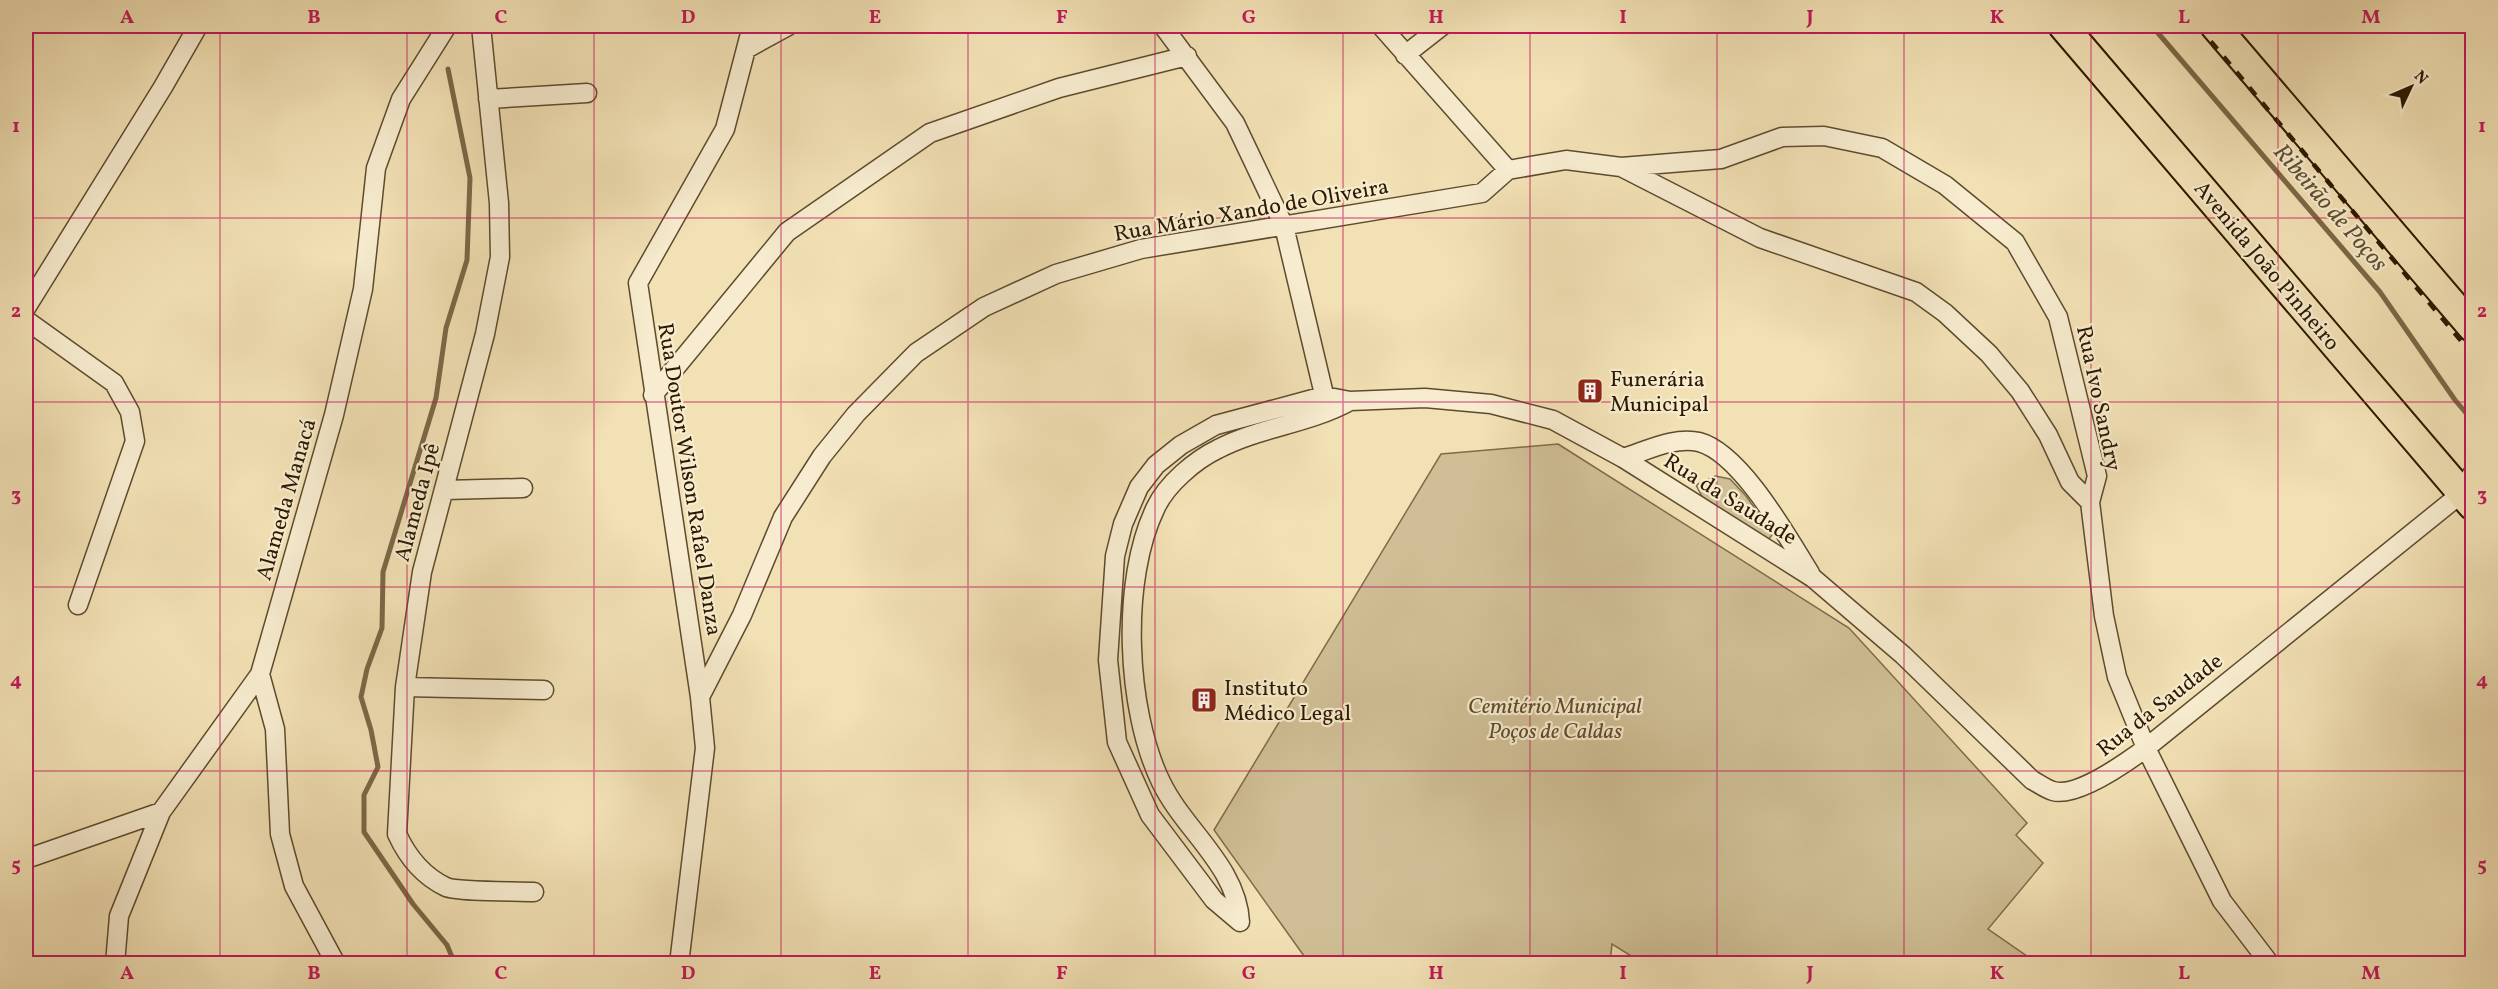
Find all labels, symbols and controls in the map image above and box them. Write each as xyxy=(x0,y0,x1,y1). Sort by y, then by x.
text: A xyxy=(120,4,134,32)
text: B xyxy=(307,4,321,32)
text: C xyxy=(495,4,508,32)
text: D xyxy=(681,4,695,32)
text: E xyxy=(869,4,881,32)
text: F xyxy=(1056,4,1068,32)
text: G xyxy=(1242,4,1256,32)
text: H xyxy=(1428,4,1444,32)
text: I xyxy=(1619,4,1627,32)
text: J xyxy=(1805,4,1814,32)
text: K xyxy=(1990,4,2005,32)
text: L xyxy=(2178,4,2190,32)
text: M xyxy=(2361,4,2381,32)
north arrow xyxy=(2381,57,2441,117)
text: N xyxy=(2408,66,2433,90)
text: 1 xyxy=(12,113,20,141)
text: 1 xyxy=(2478,113,2486,141)
water label: Ribeirão de Poços xyxy=(2264,137,2395,280)
street label: Rua Mário Xando de Oliveira xyxy=(1112,172,1391,251)
street label: Avenida João Pinheiro xyxy=(2186,175,2346,358)
text: 2 xyxy=(11,298,21,326)
text: 2 xyxy=(2477,298,2487,326)
street label: Rua Doutor Wilson Rafael Danza xyxy=(648,321,729,638)
street label: Rua Ivo Sandry xyxy=(2067,323,2128,474)
place label: Funerária Municipal xyxy=(1610,365,1709,421)
building icon: Funerária Municipal xyxy=(1575,376,1605,406)
street label: Alameda Manacá xyxy=(249,415,325,584)
street label: Alameda Ipê xyxy=(388,440,449,565)
street label: Rua da Saudade xyxy=(1657,447,1802,554)
text: 3 xyxy=(11,482,21,510)
text: 3 xyxy=(2477,482,2487,510)
street label: Rua da Saudade xyxy=(2091,647,2230,765)
text: 4 xyxy=(10,667,22,695)
text: 4 xyxy=(2476,667,2488,695)
place label: Instituto Médico Legal xyxy=(1224,674,1351,730)
building icon: Instituto Médico Legal xyxy=(1189,685,1219,715)
park label: Cemitério Municipal Poços de Caldas xyxy=(1468,692,1642,748)
text: 5 xyxy=(11,852,21,880)
text: 5 xyxy=(2477,852,2487,880)
text: A xyxy=(120,960,134,988)
text: B xyxy=(307,960,321,988)
text: C xyxy=(495,960,508,988)
text: D xyxy=(681,960,695,988)
text: E xyxy=(869,960,881,988)
text: F xyxy=(1056,960,1068,988)
text: G xyxy=(1242,960,1256,988)
text: H xyxy=(1428,960,1444,988)
text: I xyxy=(1619,960,1627,988)
text: J xyxy=(1805,960,1814,988)
text: K xyxy=(1990,960,2005,988)
text: L xyxy=(2178,960,2190,988)
text: M xyxy=(2361,960,2381,988)

